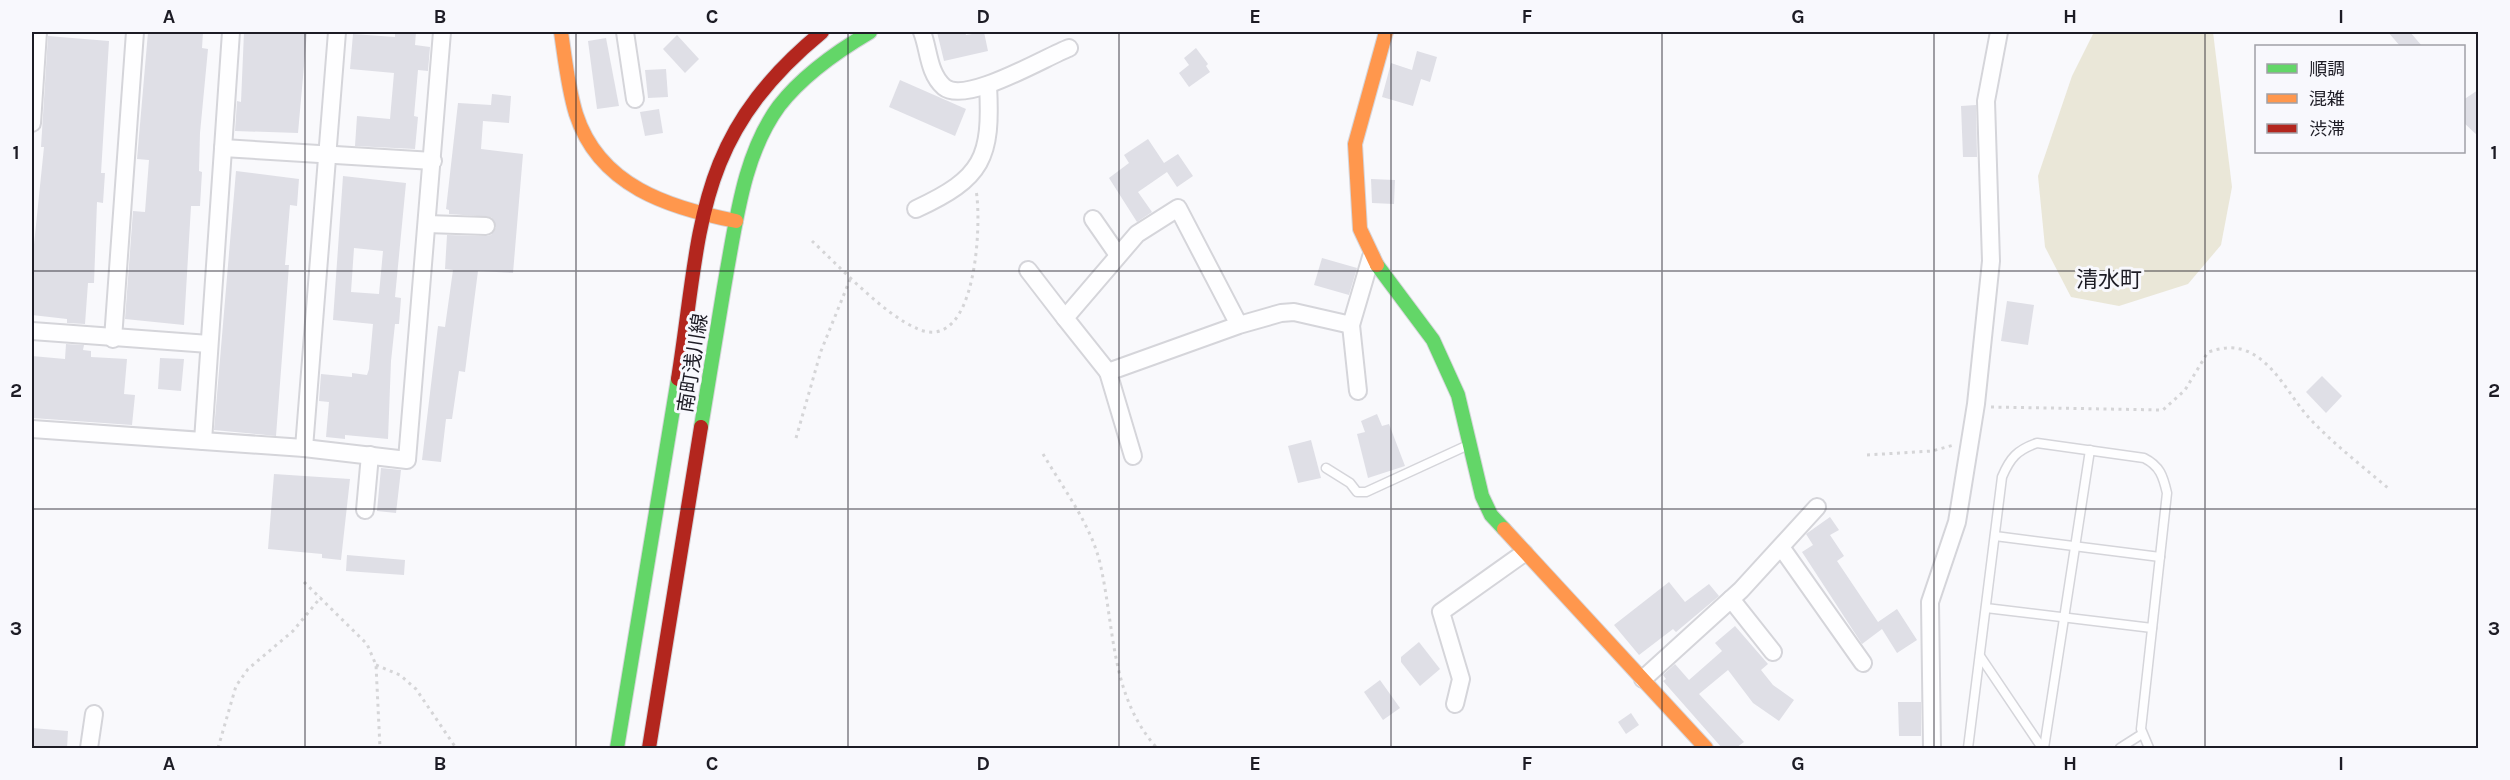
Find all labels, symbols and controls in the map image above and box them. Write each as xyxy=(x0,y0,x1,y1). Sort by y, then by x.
text: A xyxy=(163,5,176,28)
text: B xyxy=(434,5,446,28)
text: C xyxy=(706,5,718,28)
text: D xyxy=(976,5,990,28)
text: E xyxy=(1249,5,1261,28)
text: F xyxy=(1522,5,1533,28)
text: G xyxy=(1791,5,1805,28)
text: H xyxy=(2063,5,2077,28)
text: I xyxy=(2338,5,2344,28)
legend xyxy=(2255,45,2465,153)
text: 順調 xyxy=(2309,58,2345,80)
text: 混雑 xyxy=(2309,88,2345,110)
text: 渋滞 xyxy=(2309,118,2345,140)
text: 1 xyxy=(12,141,20,164)
text: 1 xyxy=(2490,141,2498,164)
district label: 清水町 xyxy=(2076,267,2142,293)
street label: 南町浅川線 xyxy=(674,312,712,414)
text: 2 xyxy=(10,379,22,402)
text: 2 xyxy=(2488,379,2500,402)
text: 3 xyxy=(10,617,22,640)
text: 3 xyxy=(2488,617,2500,640)
text: A xyxy=(163,752,176,775)
text: B xyxy=(434,752,446,775)
text: C xyxy=(706,752,718,775)
text: D xyxy=(976,752,990,775)
text: E xyxy=(1249,752,1261,775)
text: F xyxy=(1522,752,1533,775)
text: G xyxy=(1791,752,1805,775)
text: H xyxy=(2063,752,2077,775)
text: I xyxy=(2338,752,2344,775)

